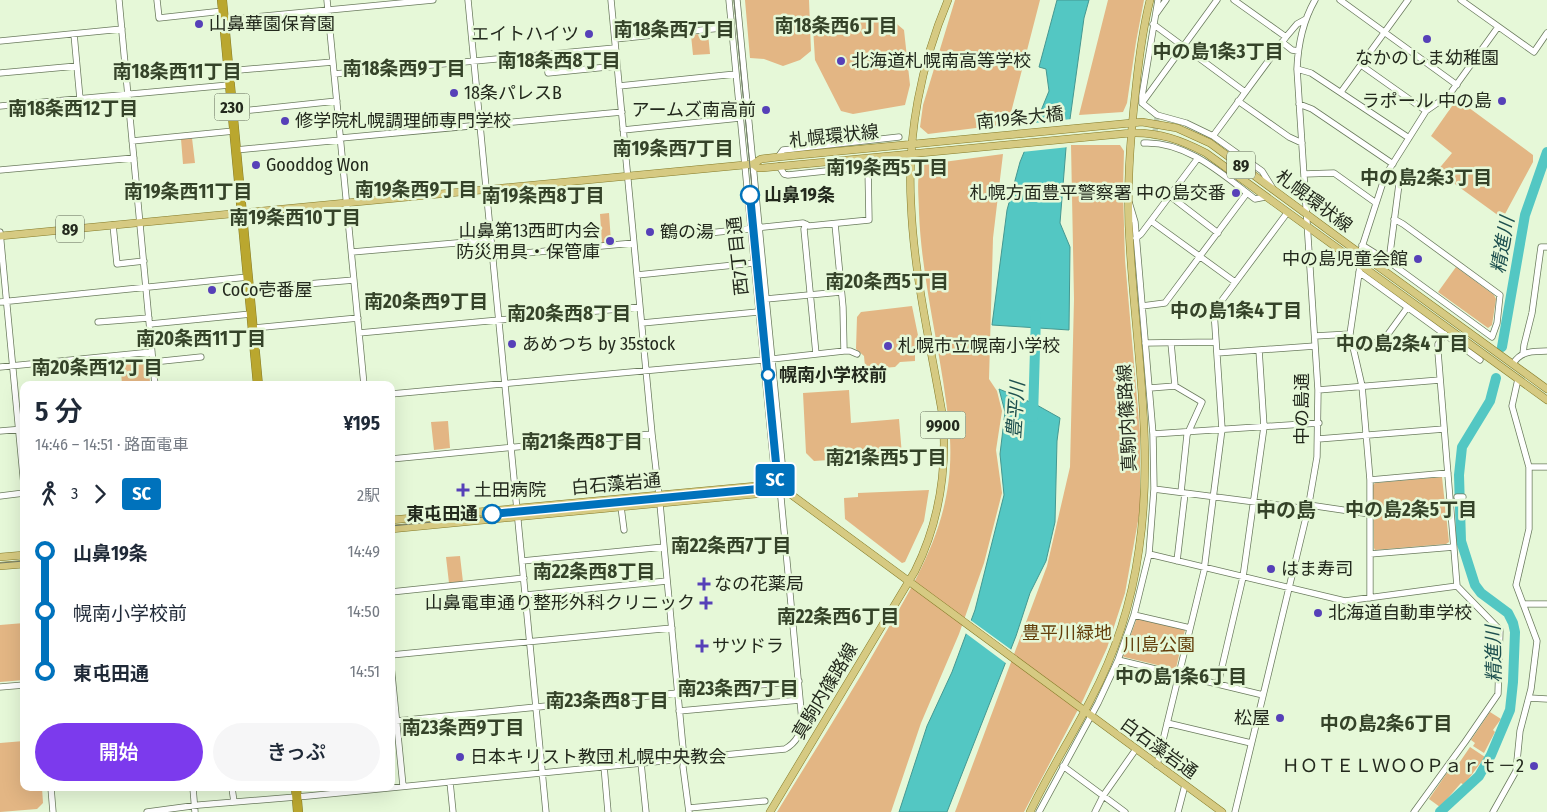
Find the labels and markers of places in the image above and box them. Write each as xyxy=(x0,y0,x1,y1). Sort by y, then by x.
place label: 山鼻華園保育園 xyxy=(209,13,335,35)
marker: 山鼻華園保育園 xyxy=(193,18,205,30)
place label: エイトハイツ xyxy=(471,23,579,45)
marker: エイトハイツ xyxy=(583,28,595,40)
marker: なかのしま幼稚園 xyxy=(1421,33,1433,45)
place label: なかのしま幼稚園 xyxy=(1355,47,1499,69)
place label: 北海道札幌南高等学校 xyxy=(851,50,1031,72)
marker: 北海道札幌南高等学校 xyxy=(835,55,847,67)
place label: 18条パレスB xyxy=(464,82,562,104)
marker: 18条パレスB xyxy=(448,87,460,99)
place label: ラポール 中の島 xyxy=(1362,90,1492,112)
marker: ラポール 中の島 xyxy=(1496,95,1508,107)
place label: アームズ南高前 xyxy=(632,99,756,121)
marker: アームズ南高前 xyxy=(760,104,772,116)
place label: 修学院札幌調理師専門学校 xyxy=(295,110,511,132)
marker: 修学院札幌調理師専門学校 xyxy=(279,115,291,127)
place label: Gooddog Won xyxy=(266,154,369,176)
marker: Gooddog Won xyxy=(250,159,262,171)
place label: 札幌方面豊平警察署 中の島交番 xyxy=(970,182,1226,204)
place label: 山鼻19条 xyxy=(764,184,835,206)
marker: 山鼻19条 xyxy=(740,185,760,205)
marker: 札幌方面豊平警察署 中の島交番 xyxy=(1230,187,1242,199)
place label: 山鼻第13西町内会 防災用具・保管庫 xyxy=(456,220,600,263)
place label: 鶴の湯 xyxy=(660,221,714,243)
marker: 鶴の湯 xyxy=(644,226,656,238)
marker: 山鼻第13西町内会 防災用具・保管庫 xyxy=(604,235,616,247)
place label: 中の島児童会館 xyxy=(1282,248,1408,270)
marker: 中の島児童会館 xyxy=(1412,253,1424,265)
place label: CoCo壱番屋 xyxy=(222,279,313,301)
marker: CoCo壱番屋 xyxy=(206,284,218,296)
place label: あめつち by 35stock xyxy=(522,333,676,355)
place label: 札幌市立幌南小学校 xyxy=(898,335,1060,357)
marker: あめつち by 35stock xyxy=(506,338,518,350)
marker: 札幌市立幌南小学校 xyxy=(882,340,894,352)
place label: 幌南小学校前 xyxy=(779,364,887,386)
marker: 幌南小学校前 xyxy=(761,368,775,382)
place label: 土田病院 xyxy=(474,479,546,501)
marker: 土田病院 xyxy=(456,483,470,497)
place label: 東屯田通 xyxy=(406,503,478,525)
marker: 東屯田通 xyxy=(482,504,502,524)
place label: はま寿司 xyxy=(1281,558,1353,580)
marker: はま寿司 xyxy=(1265,563,1277,575)
place label: なの花薬局 xyxy=(714,573,804,595)
marker: なの花薬局 xyxy=(698,578,710,590)
place label: 山鼻電車通り整形外科クリニック xyxy=(425,592,695,614)
marker: 山鼻電車通り整形外科クリニック xyxy=(699,596,713,610)
place label: 北海道自動車学校 xyxy=(1328,602,1472,624)
marker: 北海道自動車学校 xyxy=(1312,607,1324,619)
place label: サツドラ xyxy=(712,635,784,657)
marker: サツドラ xyxy=(696,640,708,652)
place label: 松屋 xyxy=(1234,707,1270,729)
marker: 松屋 xyxy=(1274,712,1286,724)
place label: 日本キリスト教団 札幌中央教会 xyxy=(470,746,726,768)
marker: 日本キリスト教団 札幌中央教会 xyxy=(454,751,466,763)
place label: ＨＯＴＥＬＷＯＯＰａｒｔ－2 xyxy=(1282,755,1524,777)
marker: ＨＯＴＥＬＷＯＯＰａｒｔ－2 xyxy=(1528,760,1540,772)

